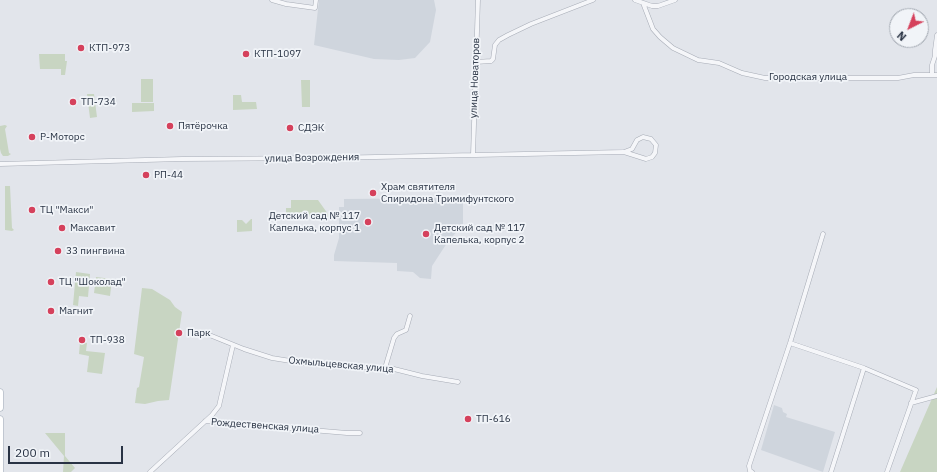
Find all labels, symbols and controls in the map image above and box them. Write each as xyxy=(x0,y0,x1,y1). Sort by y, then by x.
north arrow xyxy=(889,8,929,48)
text: N xyxy=(894,28,909,44)
street label: улица Новаторов xyxy=(468,38,482,118)
place label: КТП-973 xyxy=(89,42,130,54)
marker: КТП-973 xyxy=(76,43,86,53)
place label: КТП-1097 xyxy=(254,48,301,60)
marker: КТП-1097 xyxy=(241,49,251,59)
street label: Городская улица xyxy=(769,71,847,83)
place label: ТП-734 xyxy=(81,96,116,108)
marker: ТП-734 xyxy=(68,97,78,107)
place label: Пятёрочка xyxy=(178,120,228,132)
marker: Пятёрочка xyxy=(165,121,175,131)
place label: СДЭК xyxy=(298,122,324,134)
marker: СДЭК xyxy=(285,123,295,133)
place label: Р-Моторс xyxy=(40,131,85,143)
marker: Р-Моторс xyxy=(27,132,37,142)
street label: улица Возрождения xyxy=(265,151,359,165)
place label: РП-44 xyxy=(154,169,183,181)
marker: РП-44 xyxy=(141,170,151,180)
place label: Храм святителя Спиридона Тримифунтского xyxy=(381,181,514,204)
marker: Храм святителя Спиридона Тримифунтского xyxy=(368,188,378,198)
place label: ТЦ "Макси" xyxy=(40,204,93,216)
marker: ТЦ "Макси" xyxy=(27,205,37,215)
place label: Детский сад № 117 Капелька, корпус 1 xyxy=(269,210,360,234)
marker: Детский сад № 117 Капелька, корпус 1 xyxy=(363,217,373,227)
place label: Максавит xyxy=(70,222,115,234)
place label: Детский сад № 117 Капелька, корпус 2 xyxy=(434,222,525,246)
marker: Максавит xyxy=(57,223,67,233)
marker: Детский сад № 117 Капелька, корпус 2 xyxy=(421,229,431,239)
place label: 33 пингвина xyxy=(66,245,125,257)
marker: 33 пингвина xyxy=(53,246,63,256)
place label: ТЦ "Шоколад" xyxy=(59,276,126,288)
marker: ТЦ "Шоколад" xyxy=(46,277,56,287)
place label: Магнит xyxy=(59,305,93,317)
marker: Магнит xyxy=(46,306,56,316)
place label: Парк xyxy=(187,327,211,339)
marker: Парк xyxy=(174,328,184,338)
place label: ТП-938 xyxy=(90,334,125,346)
marker: ТП-938 xyxy=(77,335,87,345)
street label: Охмыльцевская улица xyxy=(288,354,394,376)
place label: ТП-616 xyxy=(476,413,511,425)
marker: ТП-616 xyxy=(463,414,473,424)
street label: Рождественская улица xyxy=(210,416,320,436)
scale bar xyxy=(10,438,125,464)
text: 200 m xyxy=(15,445,50,460)

